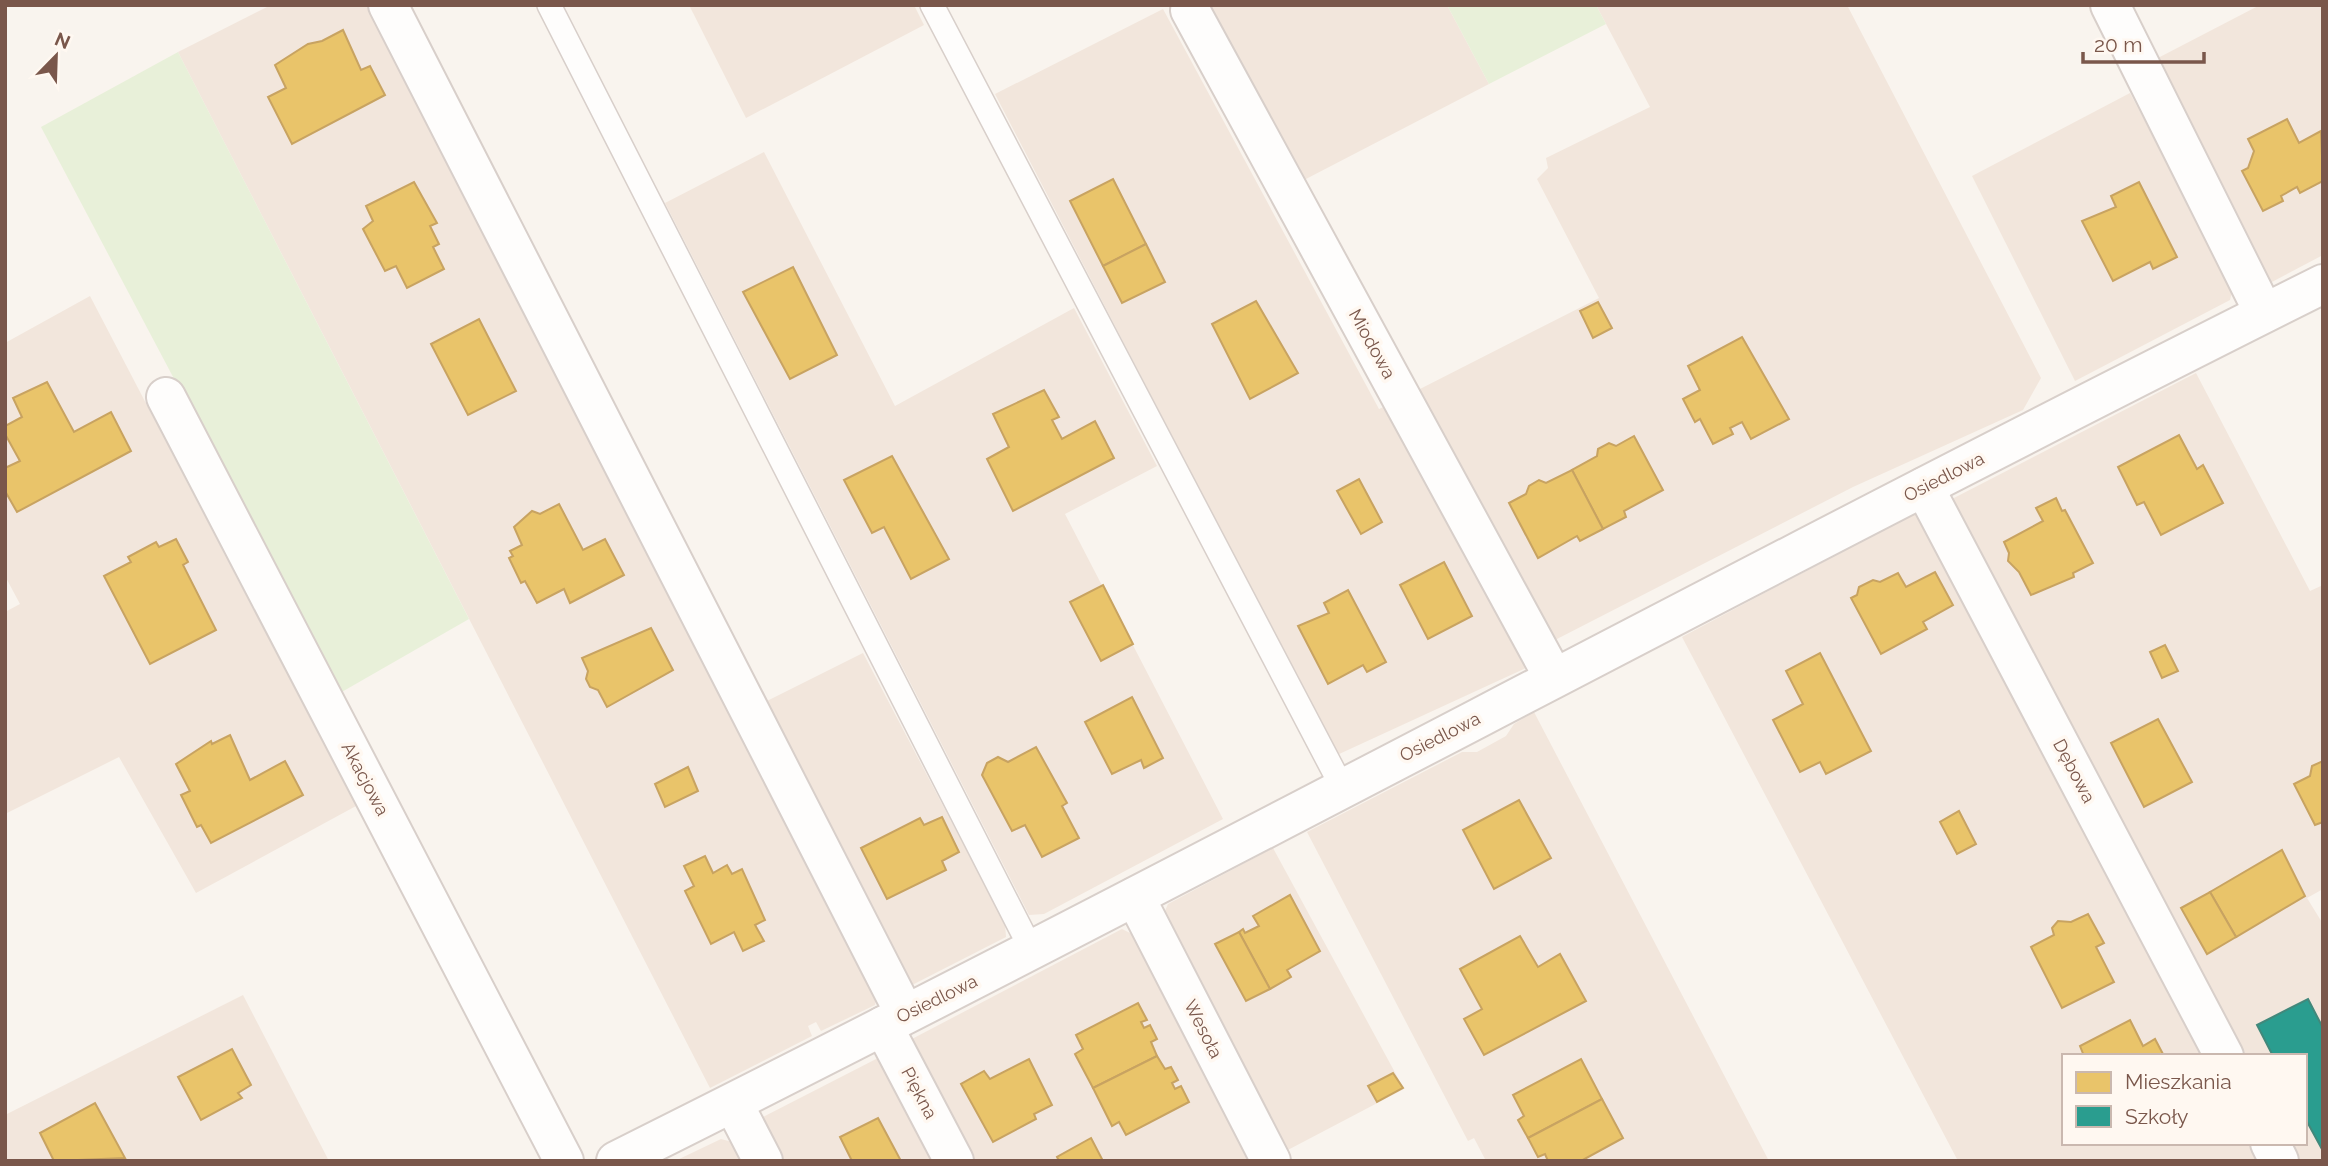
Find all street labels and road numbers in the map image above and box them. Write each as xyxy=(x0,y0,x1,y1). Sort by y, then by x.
street label: Miodowa xyxy=(1345,305,1400,382)
street label: Osiedlowa xyxy=(1900,447,1987,506)
street label: Osiedlowa xyxy=(1396,707,1483,766)
street label: Dębowa xyxy=(2049,735,2100,806)
street label: Akacjowa xyxy=(337,739,393,819)
street label: Osiedlowa xyxy=(893,970,981,1027)
street label: Wesoła xyxy=(1180,996,1227,1061)
street label: Piękna xyxy=(897,1063,942,1122)

